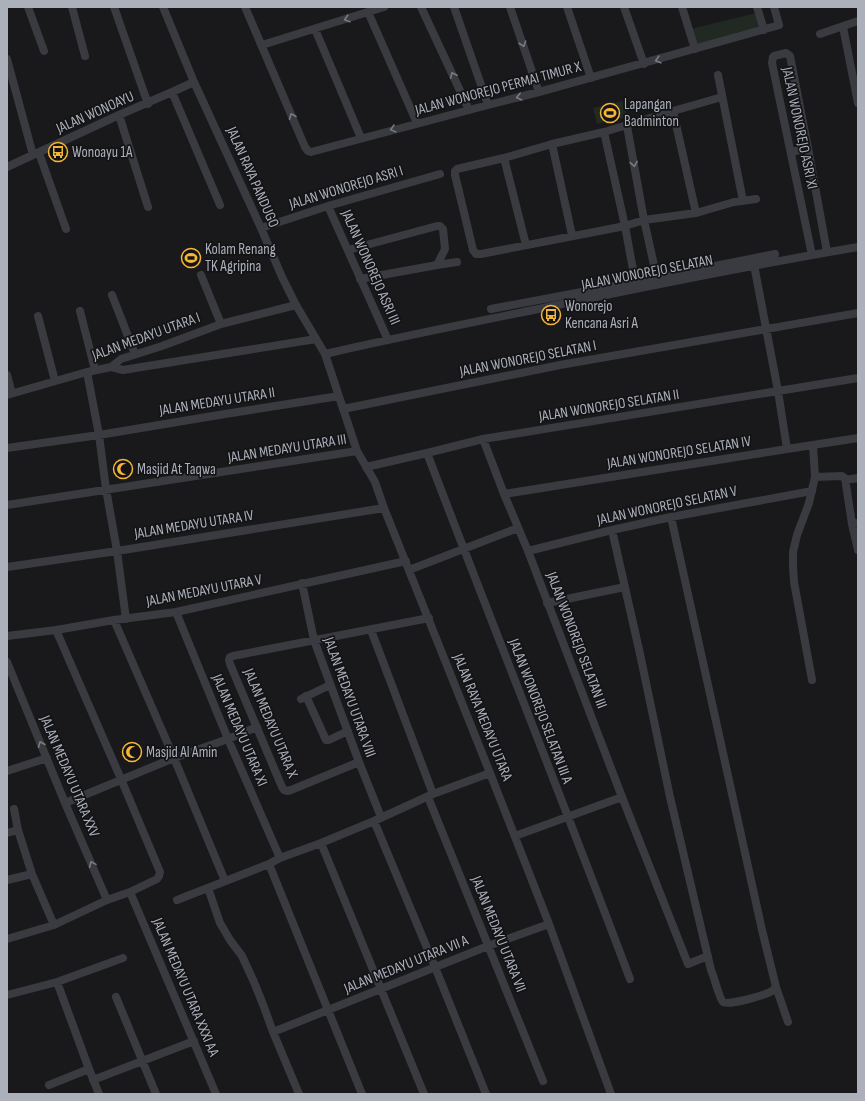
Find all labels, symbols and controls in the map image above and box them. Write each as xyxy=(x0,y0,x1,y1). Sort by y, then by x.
one-way arrow xyxy=(344,14,351,23)
one-way arrow xyxy=(518,40,527,47)
one-way arrow xyxy=(654,55,661,64)
street label: JALAN WONOREJO PERMAI TIMUR X xyxy=(412,57,584,120)
street label: JALAN WONOREJO ASRI XI xyxy=(777,64,822,191)
one-way arrow xyxy=(450,71,458,79)
street label: JALAN WONOAYU xyxy=(52,87,137,138)
one-way arrow xyxy=(516,93,522,101)
place label: Lapangan Badminton xyxy=(624,95,679,131)
sports icon: Lapangan Badminton xyxy=(599,102,621,124)
one-way arrow xyxy=(288,113,296,120)
street label: JALAN RAYA PANDUGO xyxy=(221,123,283,231)
one-way arrow xyxy=(390,125,396,133)
bus stop icon: Wonoayu 1A xyxy=(47,141,69,163)
place label: Wonoayu 1A xyxy=(72,143,133,162)
street label: JALAN WONOREJO ASRI I xyxy=(286,161,405,214)
one-way arrow xyxy=(629,161,638,167)
street label: JALAN WONOREJO ASRI III xyxy=(336,206,404,328)
place label: Kolam Renang TK Agripina xyxy=(205,240,276,276)
sports icon: Kolam Renang TK Agripina xyxy=(180,247,202,269)
street label: JALAN WONOREJO SELATAN xyxy=(579,250,714,295)
place label: Wonorejo Kencana Asri A xyxy=(565,297,638,333)
bus stop icon: Wonorejo Kencana Asri A xyxy=(540,304,562,326)
street label: JALAN MEDAYU UTARA I xyxy=(89,308,203,365)
street label: JALAN WONOREJO SELATAN I xyxy=(457,336,598,381)
street label: JALAN MEDAYU UTARA II xyxy=(157,383,276,420)
street label: JALAN WONOREJO SELATAN II xyxy=(537,385,681,426)
street label: JALAN MEDAYU UTARA III xyxy=(225,430,348,467)
street label: JALAN WONOREJO SELATAN IV xyxy=(605,432,753,473)
mosque icon: Masjid At Taqwa xyxy=(112,458,134,480)
place label: Masjid At Taqwa xyxy=(137,460,216,479)
street label: JALAN WONOREJO SELATAN V xyxy=(594,481,739,530)
street label: JALAN MEDAYU UTARA IV xyxy=(132,506,255,543)
street label: JALAN WONOREJO SELATAN III xyxy=(541,568,611,711)
street label: JALAN MEDAYU UTARA V xyxy=(144,570,264,611)
street label: JALAN MEDAYU UTARA VIII xyxy=(319,634,380,760)
street label: JALAN WONOREJO SELATAN III A xyxy=(504,635,577,787)
street label: JALAN RAYA MEDAYU UTARA xyxy=(448,650,517,784)
street label: JALAN MEDAYU UTARA X xyxy=(239,665,302,781)
street label: JALAN MEDAYU UTARA XI xyxy=(207,670,272,789)
street label: JALAN MEDAYU UTARA XXV xyxy=(35,712,104,840)
one-way arrow xyxy=(38,741,46,749)
mosque icon: Masjid Al Amin xyxy=(121,741,143,763)
place label: Masjid Al Amin xyxy=(146,743,218,762)
one-way arrow xyxy=(88,861,96,868)
street label: JALAN MEDAYU UTARA VII xyxy=(466,872,530,995)
street label: JALAN MEDAYU UTARA XXXI AA xyxy=(147,914,224,1060)
street label: JALAN MEDAYU UTARA VII A xyxy=(340,931,472,998)

